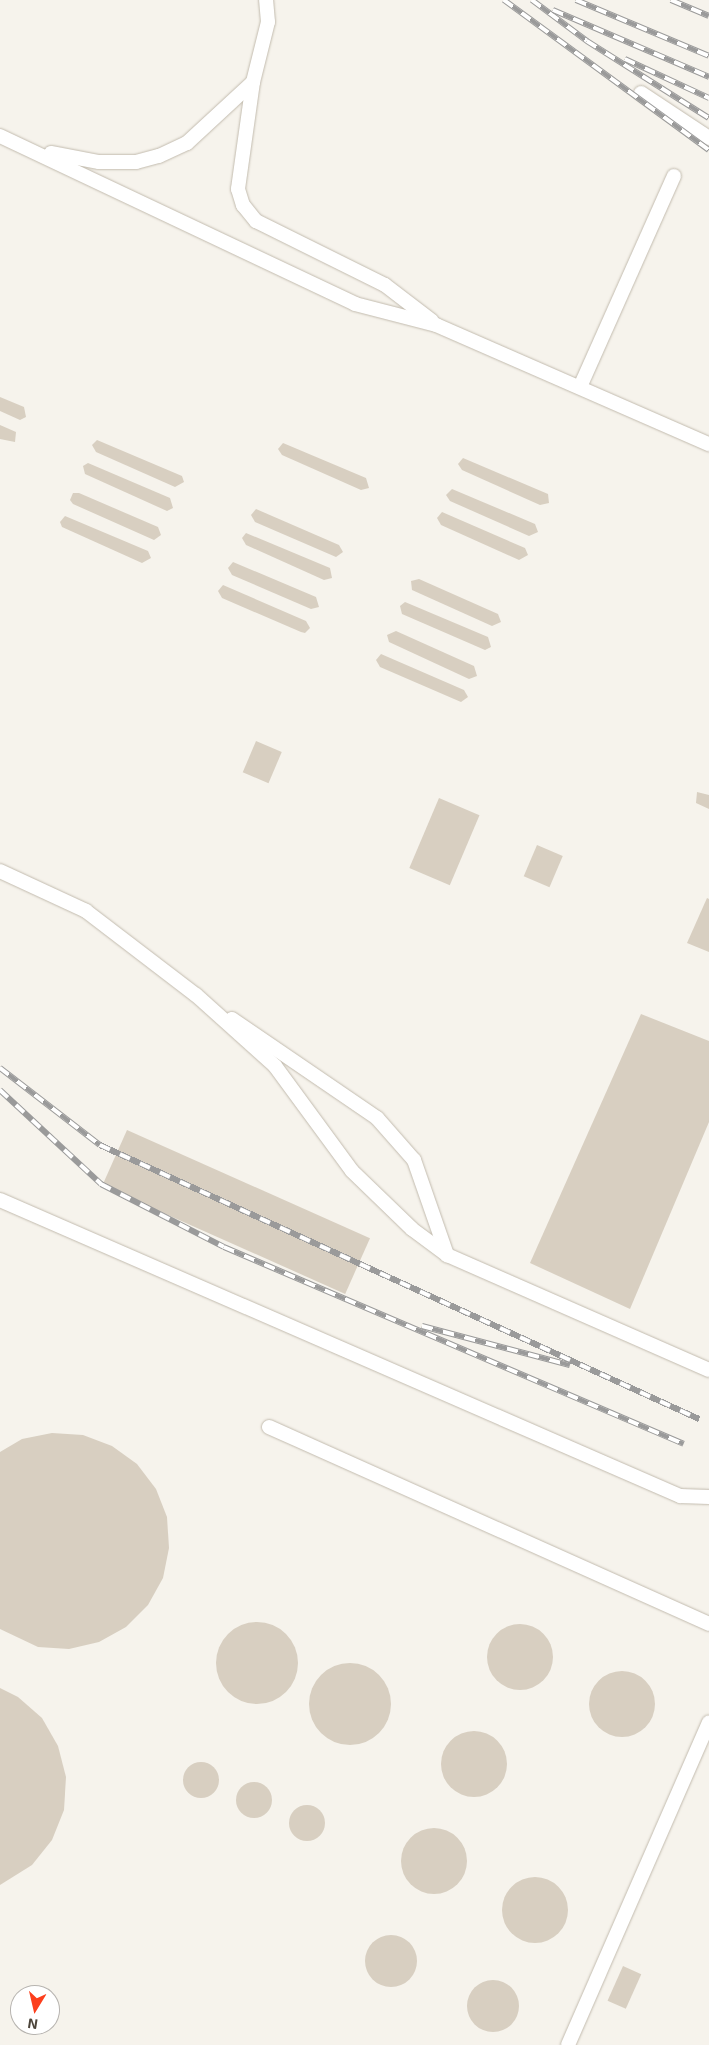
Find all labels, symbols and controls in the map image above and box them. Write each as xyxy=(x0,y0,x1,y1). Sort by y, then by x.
north arrow xyxy=(10,1985,60,2035)
text: N xyxy=(26,2015,39,2034)

